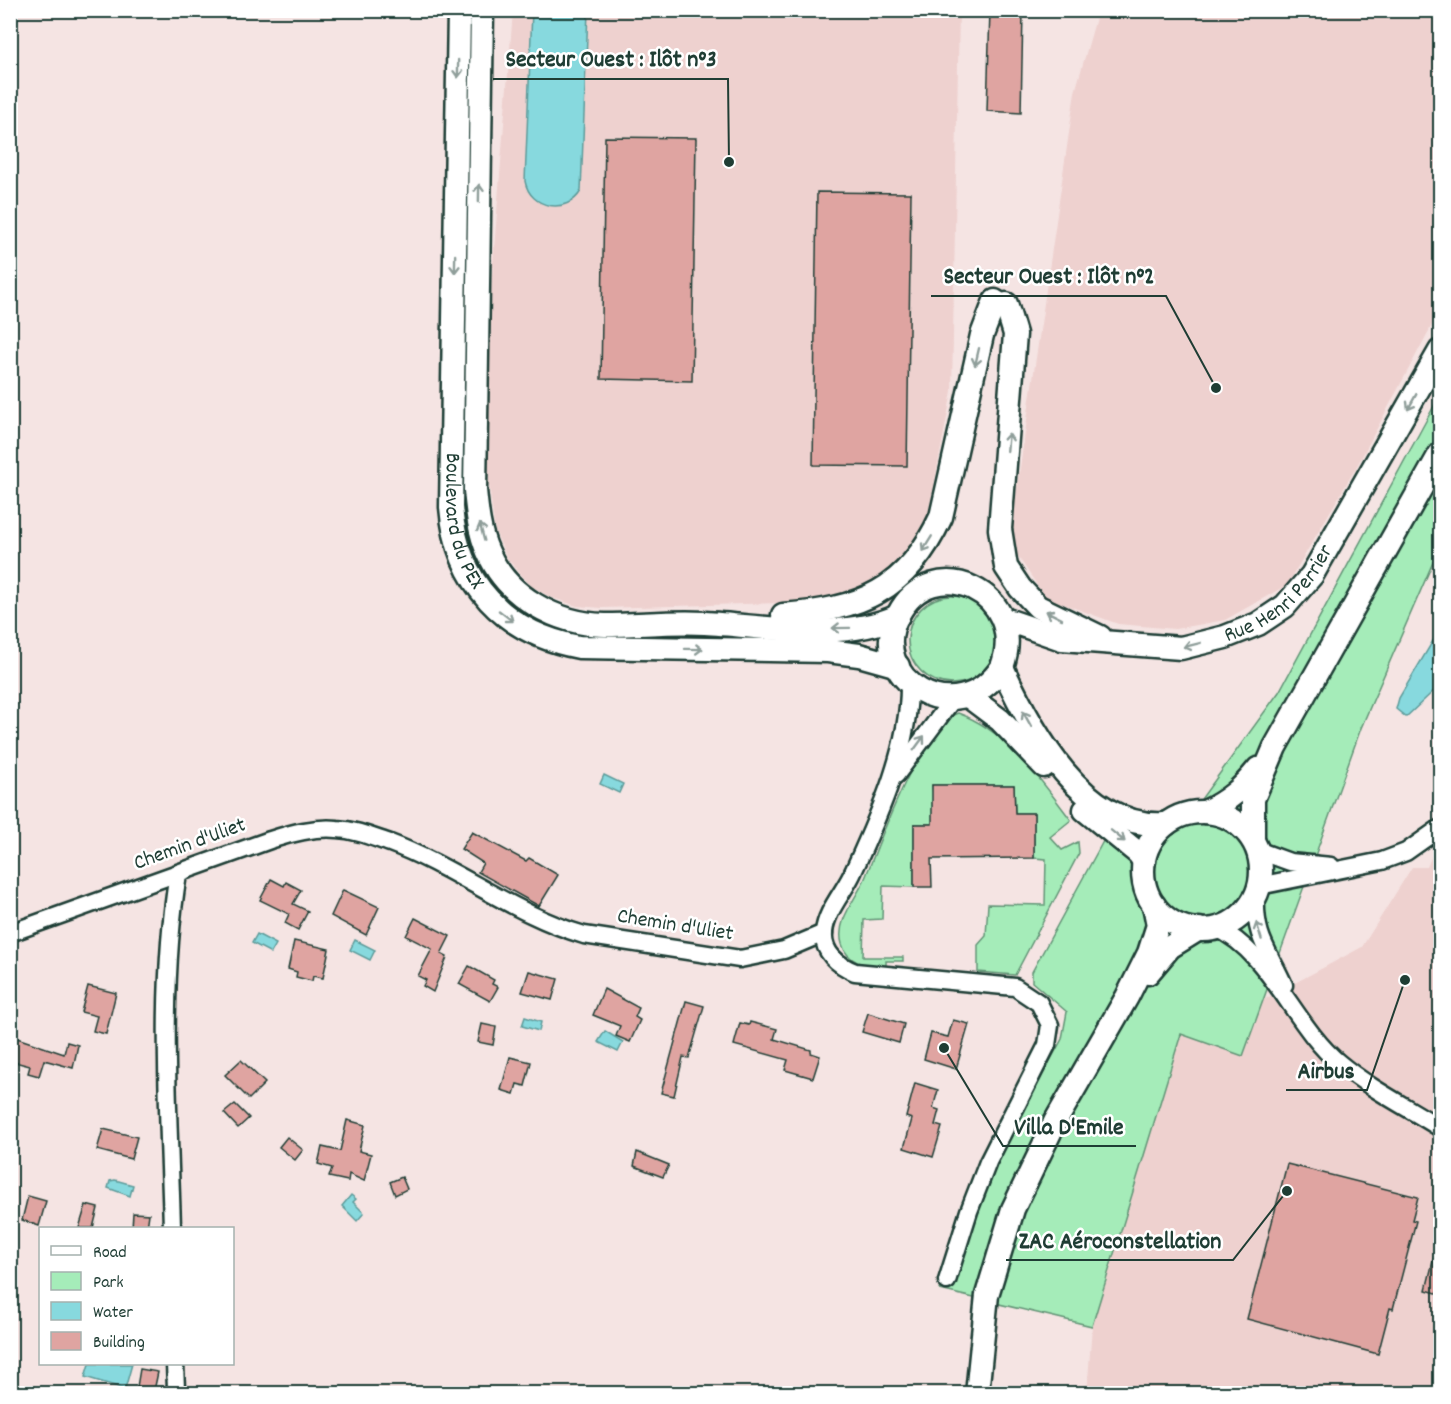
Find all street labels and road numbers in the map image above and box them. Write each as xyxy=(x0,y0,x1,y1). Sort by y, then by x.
street label: Boulevard du PEX xyxy=(435,453,492,596)
street label: Rue Henri Perrier xyxy=(1220,538,1342,651)
street label: Chemin d'Uliet xyxy=(130,810,250,880)
street label: Chemin d'Uliet xyxy=(615,902,735,950)

